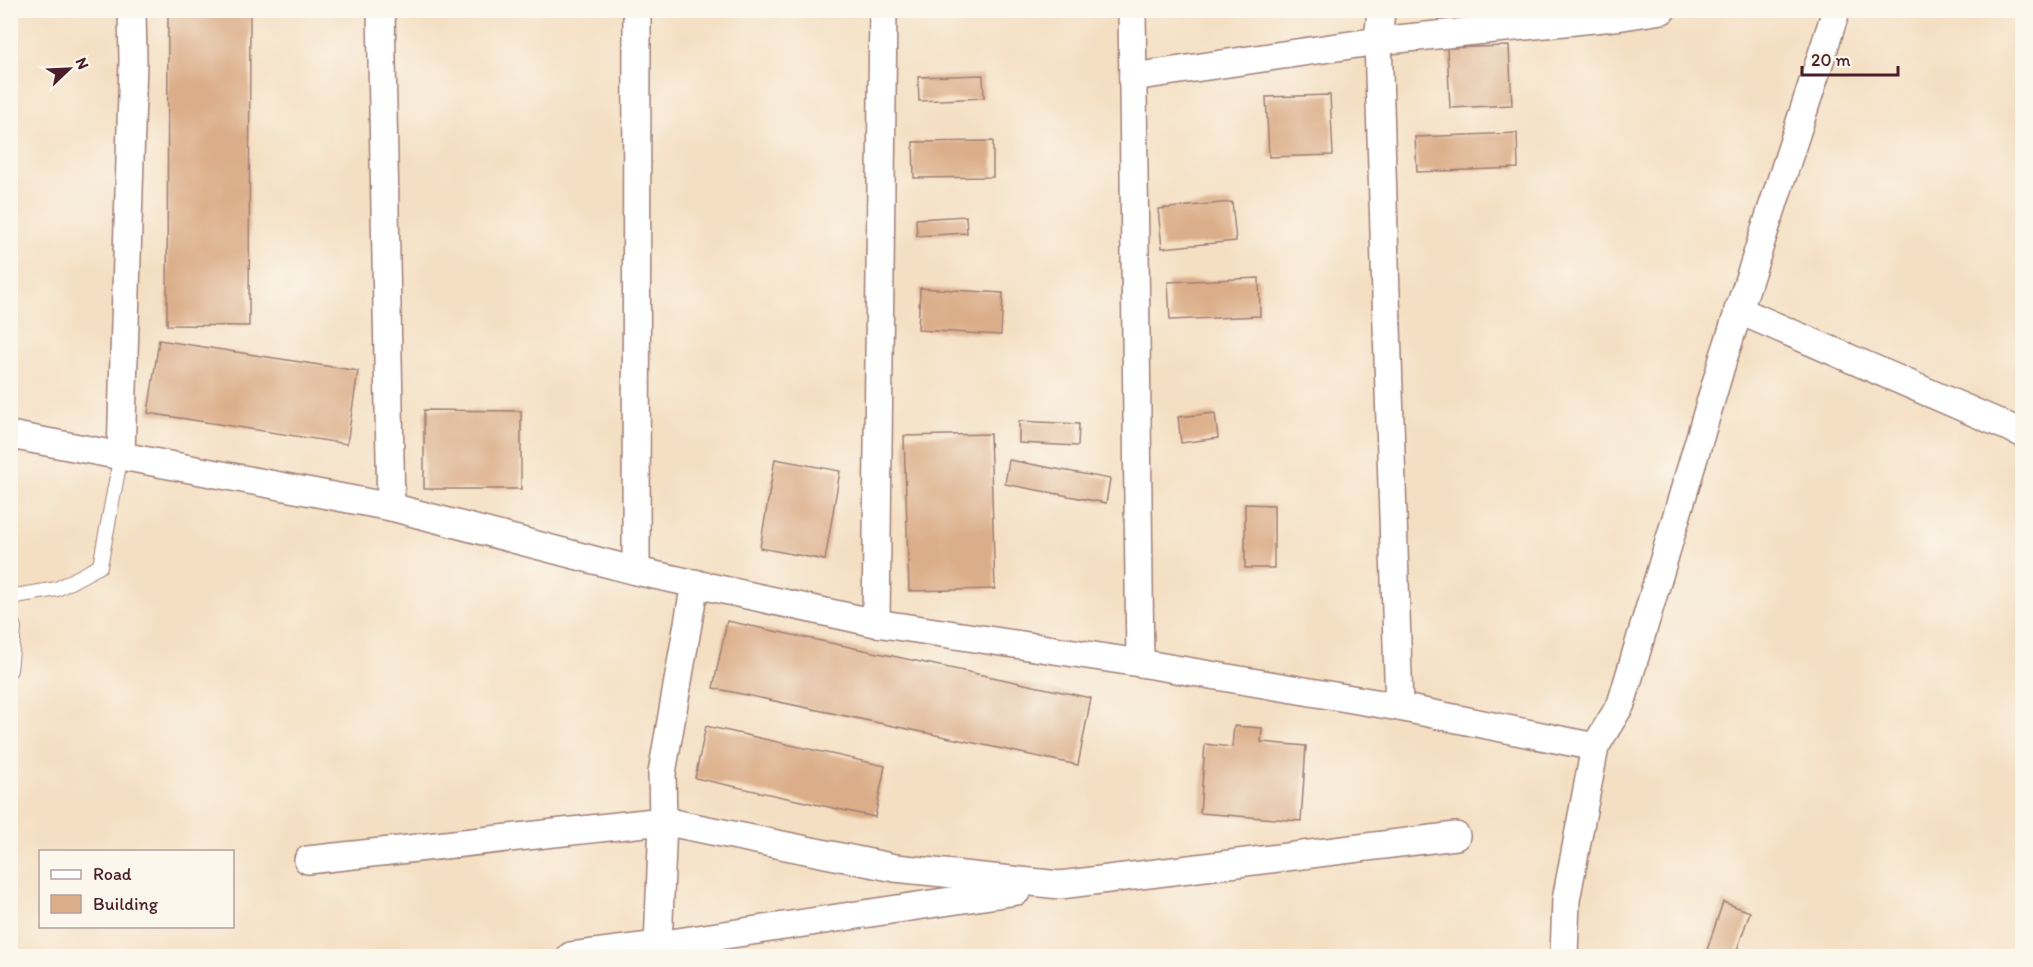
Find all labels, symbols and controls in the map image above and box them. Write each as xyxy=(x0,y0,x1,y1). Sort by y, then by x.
north arrow xyxy=(39,39,99,99)
scale bar xyxy=(1802,39,1898,77)
text: 20 m xyxy=(1811,49,1851,71)
text: N xyxy=(71,55,93,72)
legend xyxy=(39,850,234,928)
text: Road xyxy=(93,863,132,885)
text: Building xyxy=(93,893,159,915)

